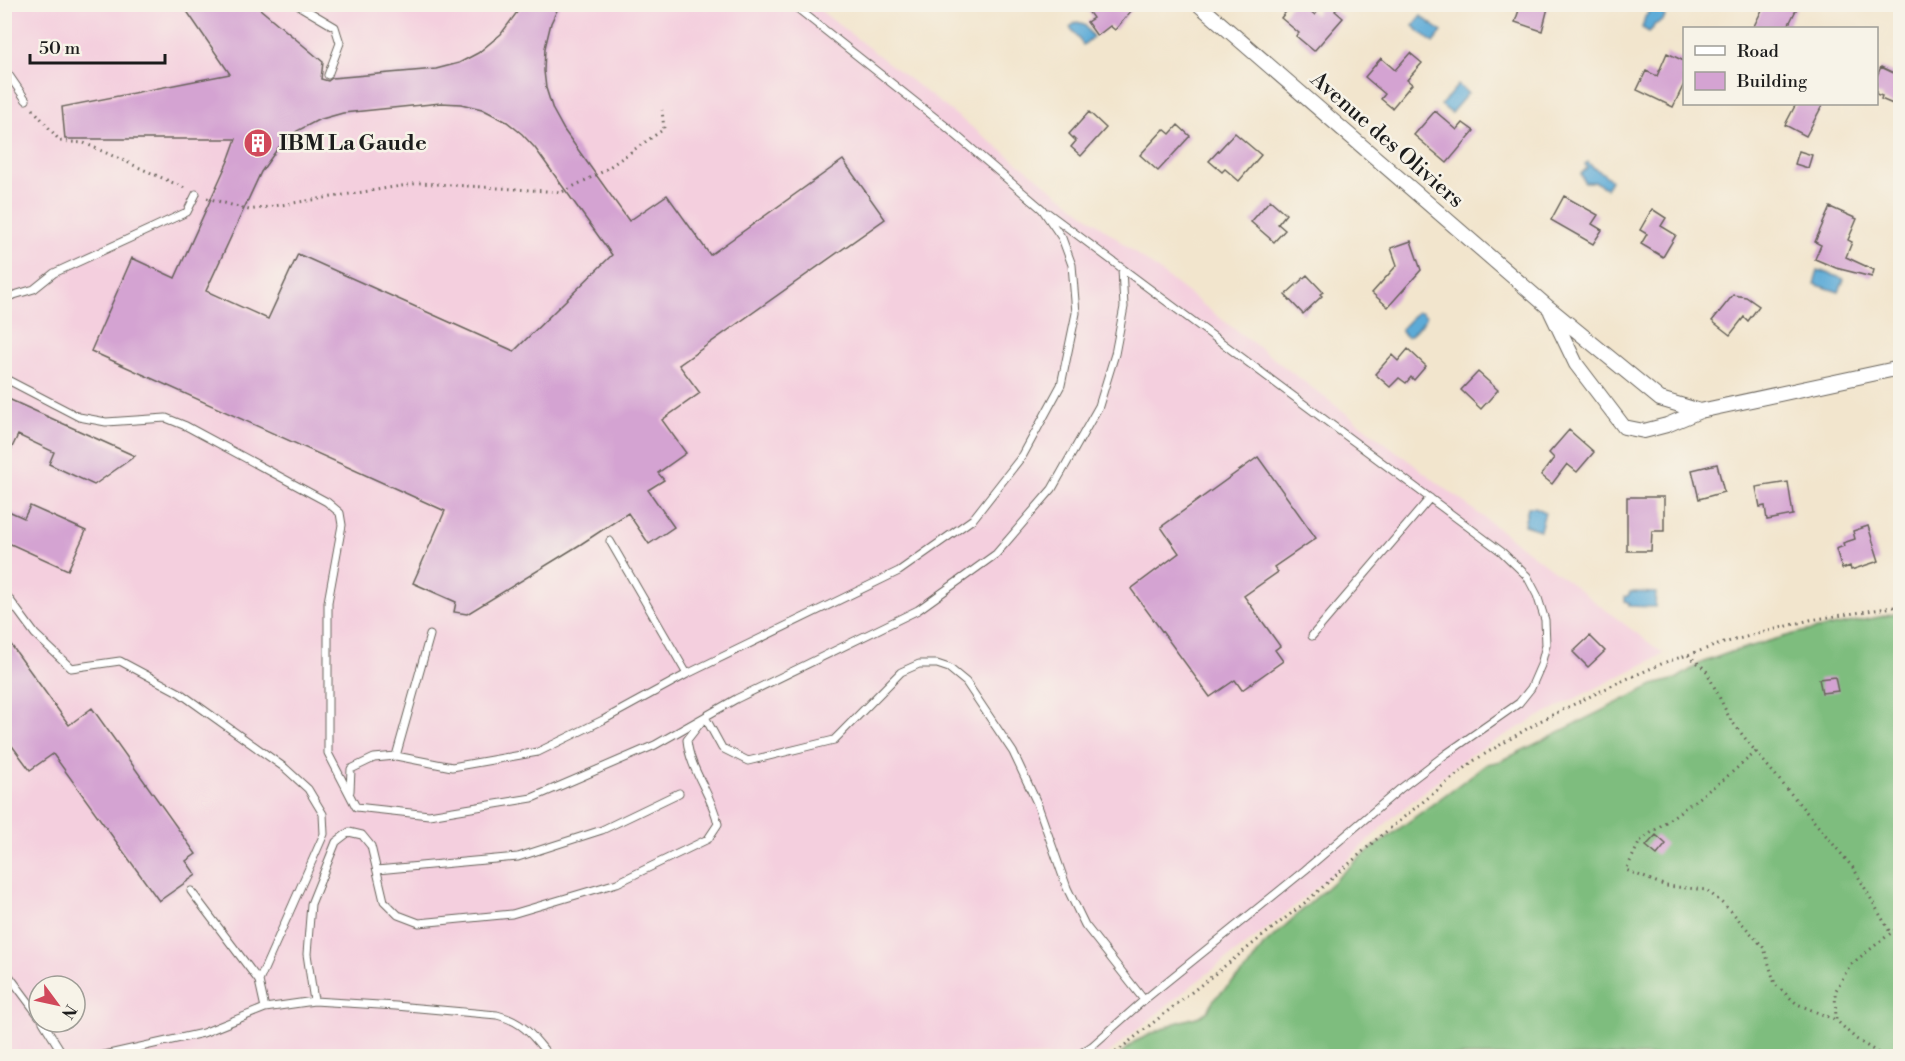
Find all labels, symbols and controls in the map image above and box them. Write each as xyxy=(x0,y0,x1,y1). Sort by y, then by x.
scale bar xyxy=(30,27,165,65)
legend xyxy=(1683,27,1878,105)
text: 50 m xyxy=(39,37,81,60)
text: Road xyxy=(1737,40,1780,63)
street label: Avenue des Oliviers xyxy=(1304,65,1469,214)
text: Building xyxy=(1736,70,1808,93)
building icon: IBM La Gaude xyxy=(242,127,274,159)
place label: IBM La Gaude xyxy=(279,130,427,157)
north arrow xyxy=(27,974,87,1034)
text: N xyxy=(57,1001,81,1023)

